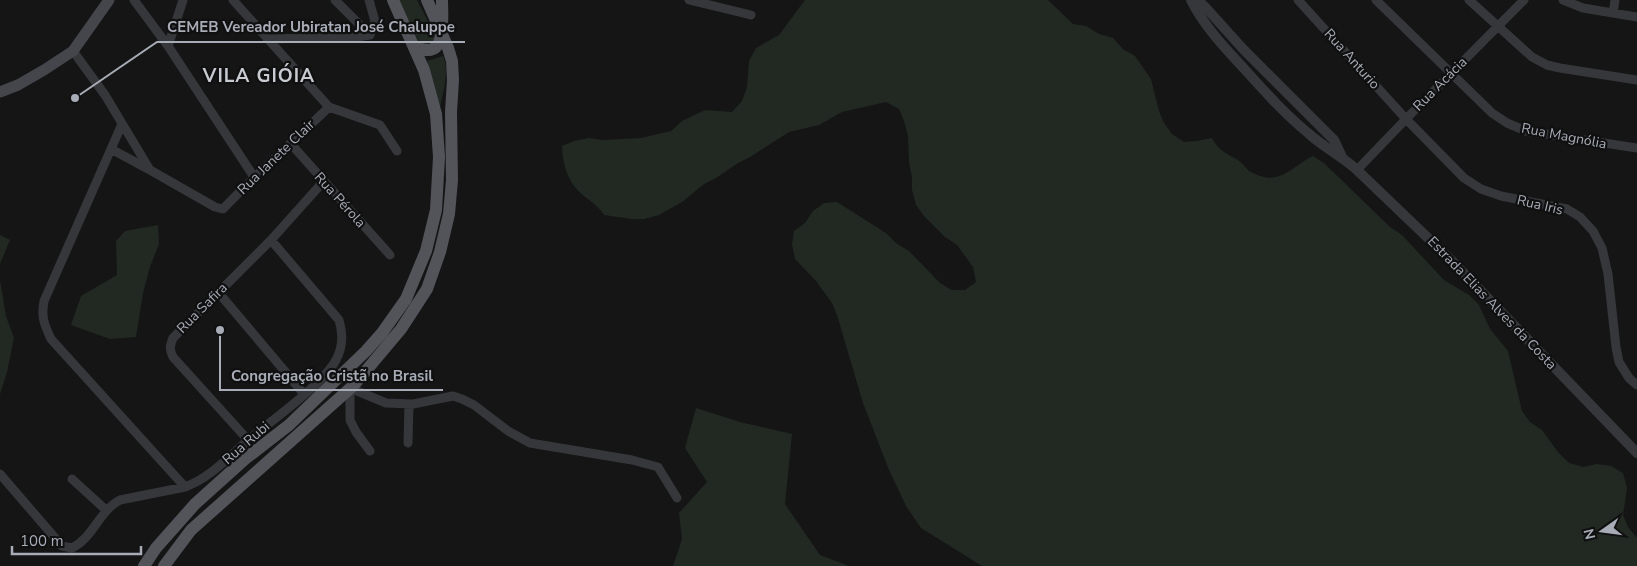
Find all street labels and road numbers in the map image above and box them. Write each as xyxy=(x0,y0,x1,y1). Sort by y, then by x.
street label: Rua Anturio xyxy=(1320,25,1384,93)
street label: Rua Acácia xyxy=(1409,53,1471,115)
street label: Rua Janete Clair xyxy=(233,115,319,199)
street label: Rua Magnólia xyxy=(1520,118,1608,154)
street label: Rua Pérola xyxy=(310,168,370,232)
street label: Rua Iris xyxy=(1515,190,1565,220)
street label: Estrada Elias Alves da Costa xyxy=(1423,232,1561,374)
street label: Rua Safira xyxy=(172,278,232,338)
street label: Rua Rubi xyxy=(218,417,274,469)

